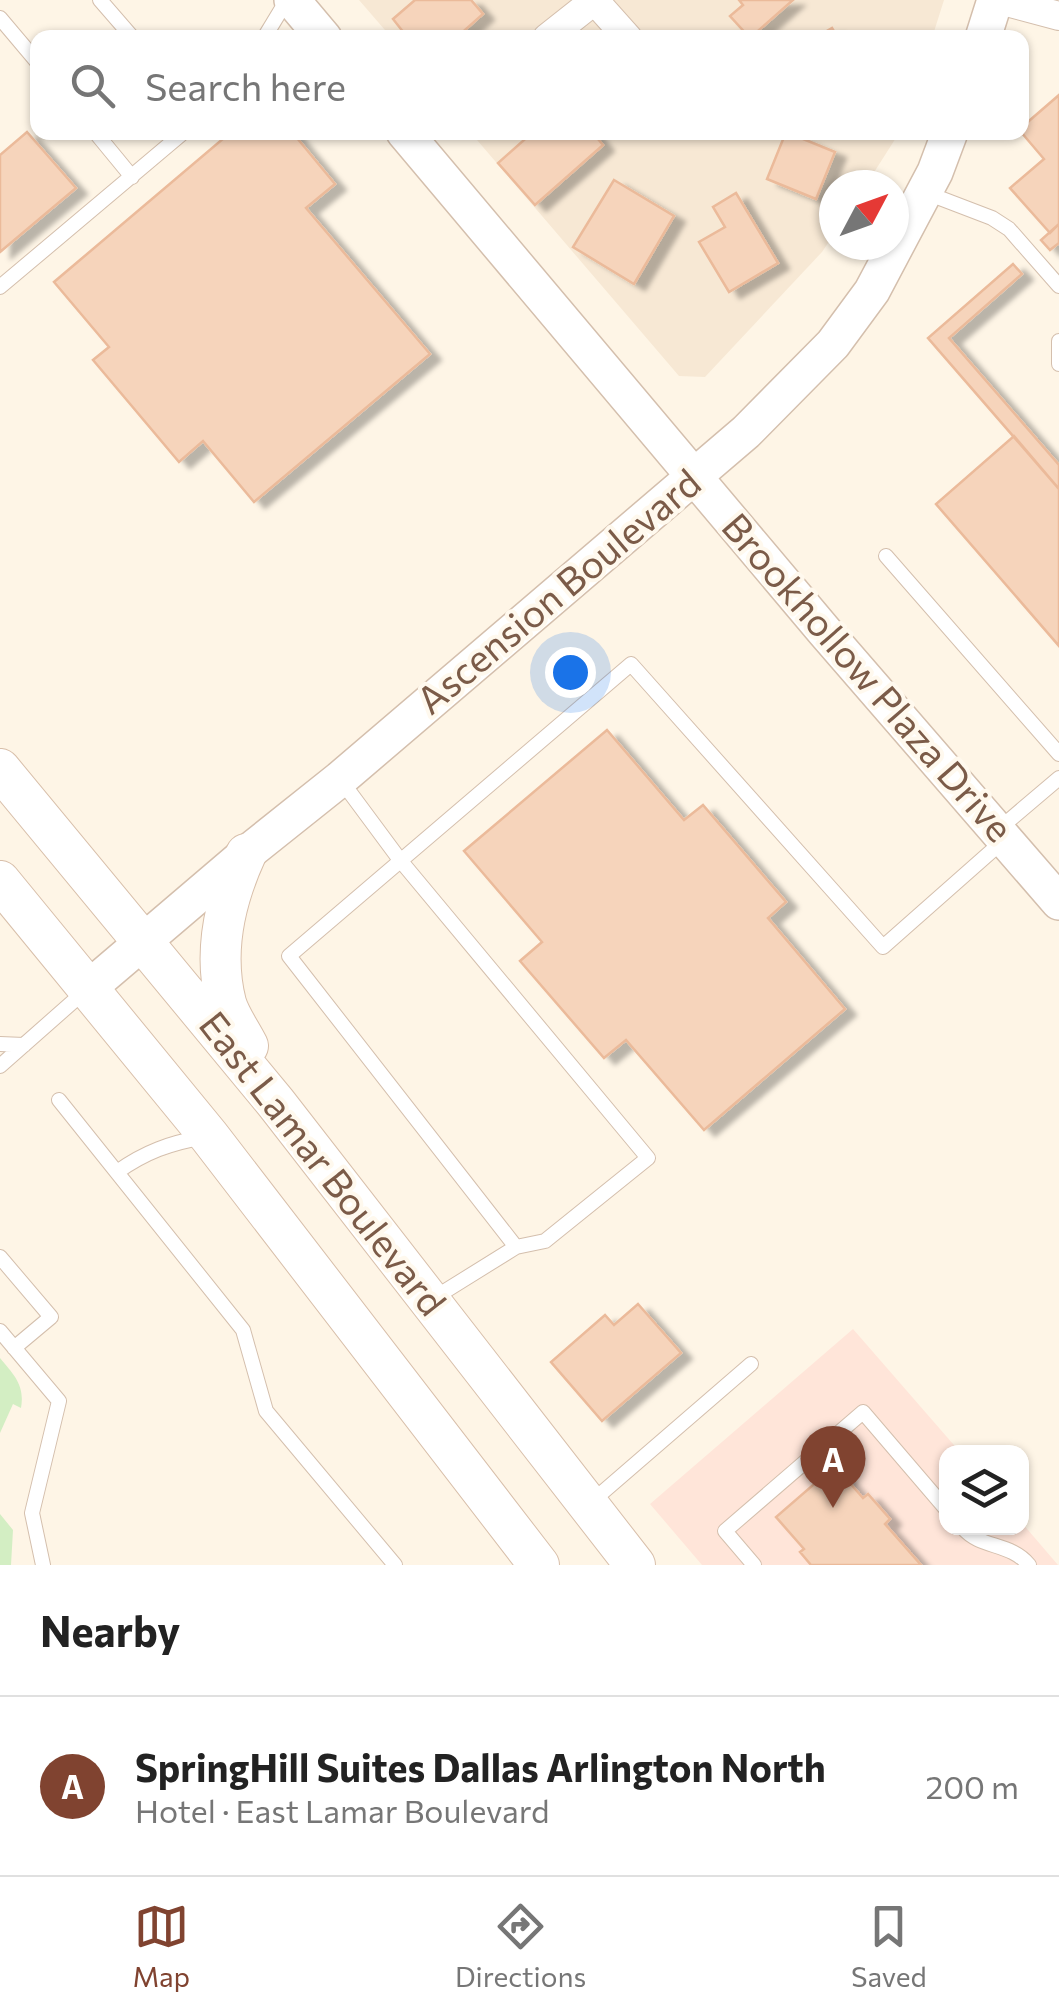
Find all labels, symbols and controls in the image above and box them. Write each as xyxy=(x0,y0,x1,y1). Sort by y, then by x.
search box xyxy=(30,30,1029,140)
icon: search xyxy=(65,58,120,113)
text: Search here xyxy=(145,62,346,109)
north arrow xyxy=(819,170,909,260)
street label: Ascension Boulevard xyxy=(406,458,709,723)
street label: Brookhollow Plaza Drive xyxy=(713,503,1024,850)
your location xyxy=(545,647,596,698)
street label: East Lamar Boulevard xyxy=(191,1001,457,1324)
pin: A xyxy=(800,1426,866,1508)
map controls xyxy=(939,1445,1029,1535)
button: layers xyxy=(939,1445,1029,1535)
text: Nearby xyxy=(40,1604,180,1656)
text: SpringHill Suites Dallas Arlington North xyxy=(135,1743,826,1790)
text: A xyxy=(61,1766,84,1806)
text: 200 m xyxy=(926,1766,1019,1806)
text: Hotel · East Lamar Boulevard xyxy=(135,1790,549,1830)
tab: Map xyxy=(132,1899,190,1993)
tab: Directions xyxy=(455,1899,586,1993)
tab: Saved xyxy=(851,1899,927,1993)

